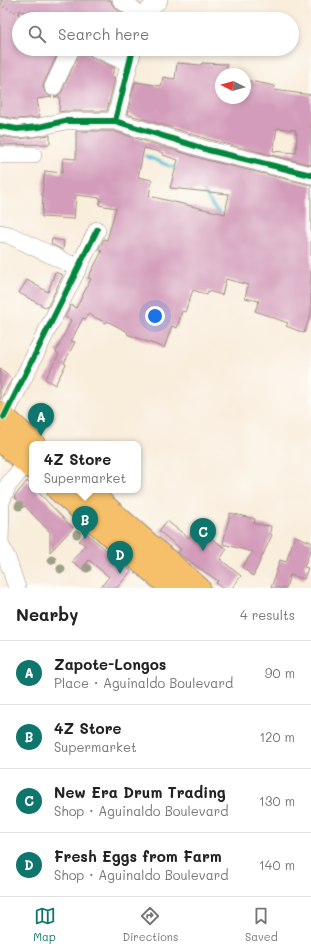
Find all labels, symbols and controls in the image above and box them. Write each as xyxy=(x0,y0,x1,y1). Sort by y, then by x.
search box xyxy=(12,12,299,56)
icon: search xyxy=(26,23,48,45)
text: Search here xyxy=(58,24,149,44)
north arrow xyxy=(215,68,251,104)
your location xyxy=(145,306,165,326)
pin: A xyxy=(28,403,54,436)
popup xyxy=(29,441,141,493)
text: 4Z Store xyxy=(44,449,111,469)
text: Supermarket xyxy=(44,469,126,486)
pin: B xyxy=(72,506,98,539)
pin: C xyxy=(190,518,216,551)
pin: D xyxy=(107,541,133,574)
text: Nearby xyxy=(16,603,78,625)
text: 4 results xyxy=(240,606,295,623)
text: Zapote-Longos xyxy=(54,654,166,674)
text: A xyxy=(24,664,34,681)
text: 90 m xyxy=(265,664,295,681)
text: Place · Aguinaldo Boulevard xyxy=(54,674,233,691)
text: 4Z Store xyxy=(54,718,121,738)
text: B xyxy=(25,728,33,745)
text: 120 m xyxy=(259,728,295,745)
text: Supermarket xyxy=(54,738,137,755)
text: New Era Drum Trading xyxy=(54,782,226,802)
text: C xyxy=(24,792,34,809)
text: 130 m xyxy=(259,792,295,809)
text: Shop · Aguinaldo Boulevard xyxy=(54,802,229,819)
text: Fresh Eggs from Farm xyxy=(54,846,222,866)
text: D xyxy=(24,856,34,873)
text: 140 m xyxy=(259,856,295,873)
text: Shop · Aguinaldo Boulevard xyxy=(54,866,229,883)
tab: Map xyxy=(33,905,56,944)
tab: Directions xyxy=(122,905,178,944)
tab: Saved xyxy=(245,905,278,944)

